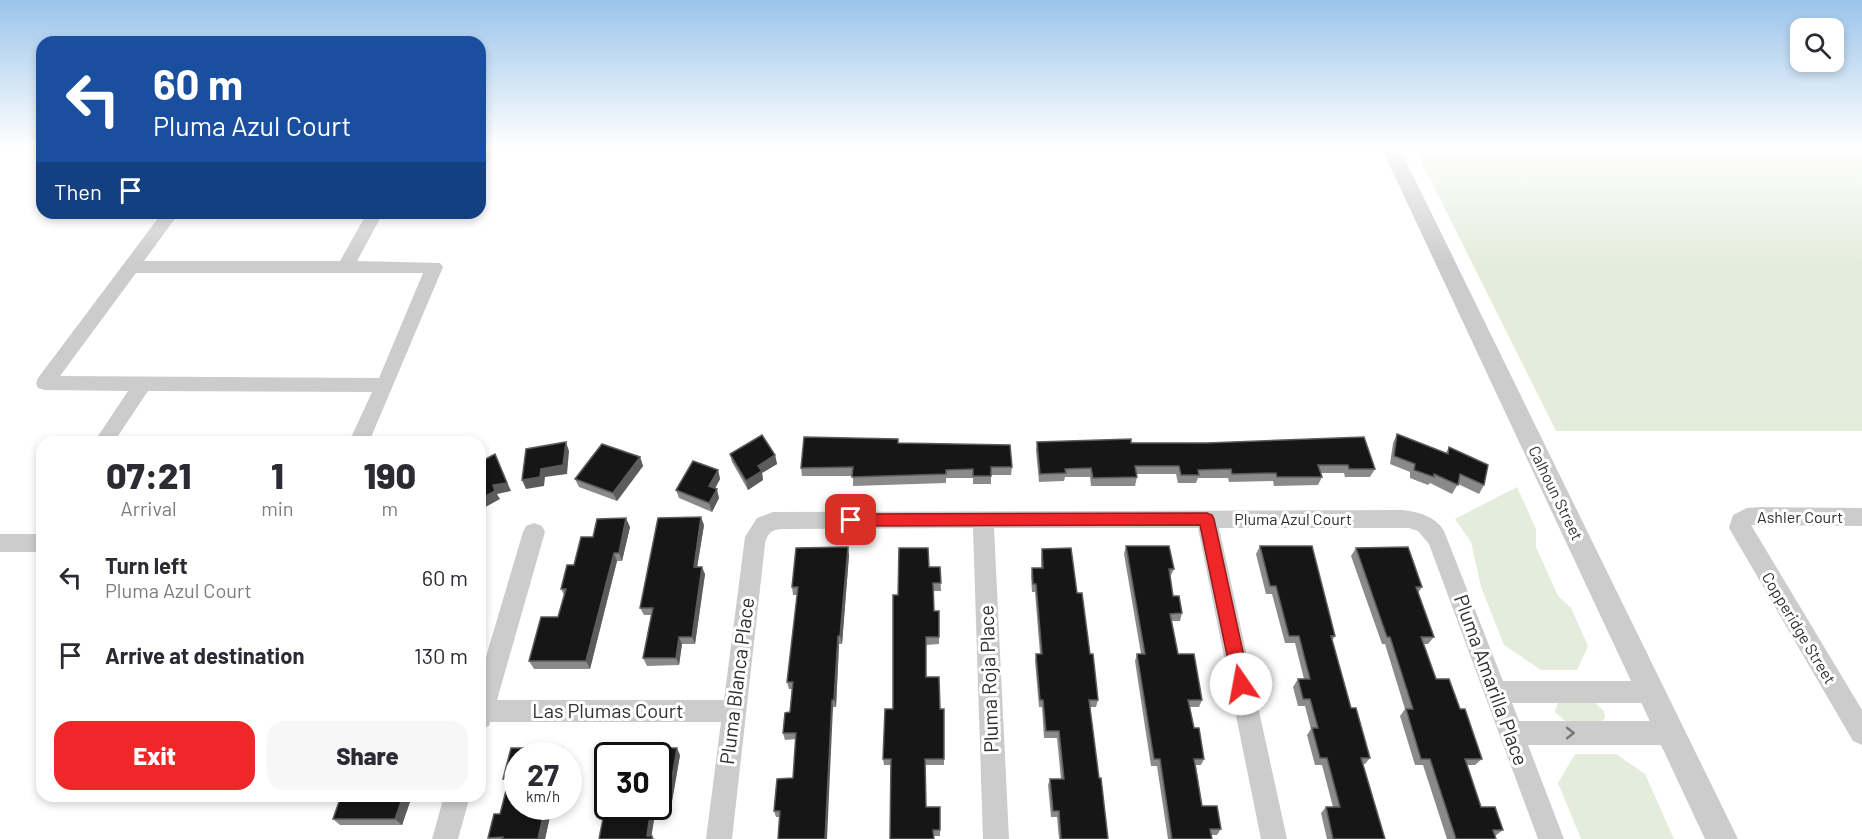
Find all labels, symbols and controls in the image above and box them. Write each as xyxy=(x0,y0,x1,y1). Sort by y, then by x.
map controls xyxy=(1790,18,1844,72)
button: search xyxy=(1790,18,1844,72)
text: 60 m xyxy=(153,58,243,108)
icon: left xyxy=(54,60,132,138)
text: Pluma Azul Court xyxy=(153,109,351,141)
icon: arrive xyxy=(114,174,147,207)
text: Then xyxy=(54,178,102,204)
street label: Calhoun Street xyxy=(1525,442,1588,543)
text: 07:21 xyxy=(106,453,191,496)
text: 1 xyxy=(271,453,284,496)
text: 190 xyxy=(363,453,416,496)
pin xyxy=(825,494,876,545)
text: Arrival xyxy=(121,496,177,520)
text: min xyxy=(261,496,294,520)
text: m xyxy=(381,496,398,520)
icon: arrive xyxy=(834,503,867,536)
street label: Ashler Court xyxy=(1757,507,1843,526)
street label: Pluma Azul Court xyxy=(1234,509,1352,528)
text: Turn left xyxy=(105,552,188,578)
icon: left xyxy=(54,561,87,594)
text: 60 m xyxy=(422,564,468,590)
street label: Copperidge Street xyxy=(1759,568,1840,687)
text: Pluma Azul Court xyxy=(105,578,252,602)
street label: Pluma Amarilla Place xyxy=(1450,591,1534,768)
street label: Pluma Blanca Place xyxy=(714,596,758,766)
street label: Pluma Roja Place xyxy=(973,605,1003,753)
icon: arrive xyxy=(54,639,87,672)
text: Arrive at destination xyxy=(105,642,304,668)
text: 130 m xyxy=(414,642,468,668)
position arrow xyxy=(1209,652,1273,716)
street label: Las Plumas Court xyxy=(532,698,684,722)
button: Exit xyxy=(54,721,255,790)
button: Share xyxy=(267,721,468,790)
one-way arrow xyxy=(1565,727,1574,739)
speed limit sign: 30 xyxy=(594,742,672,820)
text: 27 xyxy=(527,756,559,792)
text: km/h xyxy=(526,787,560,805)

